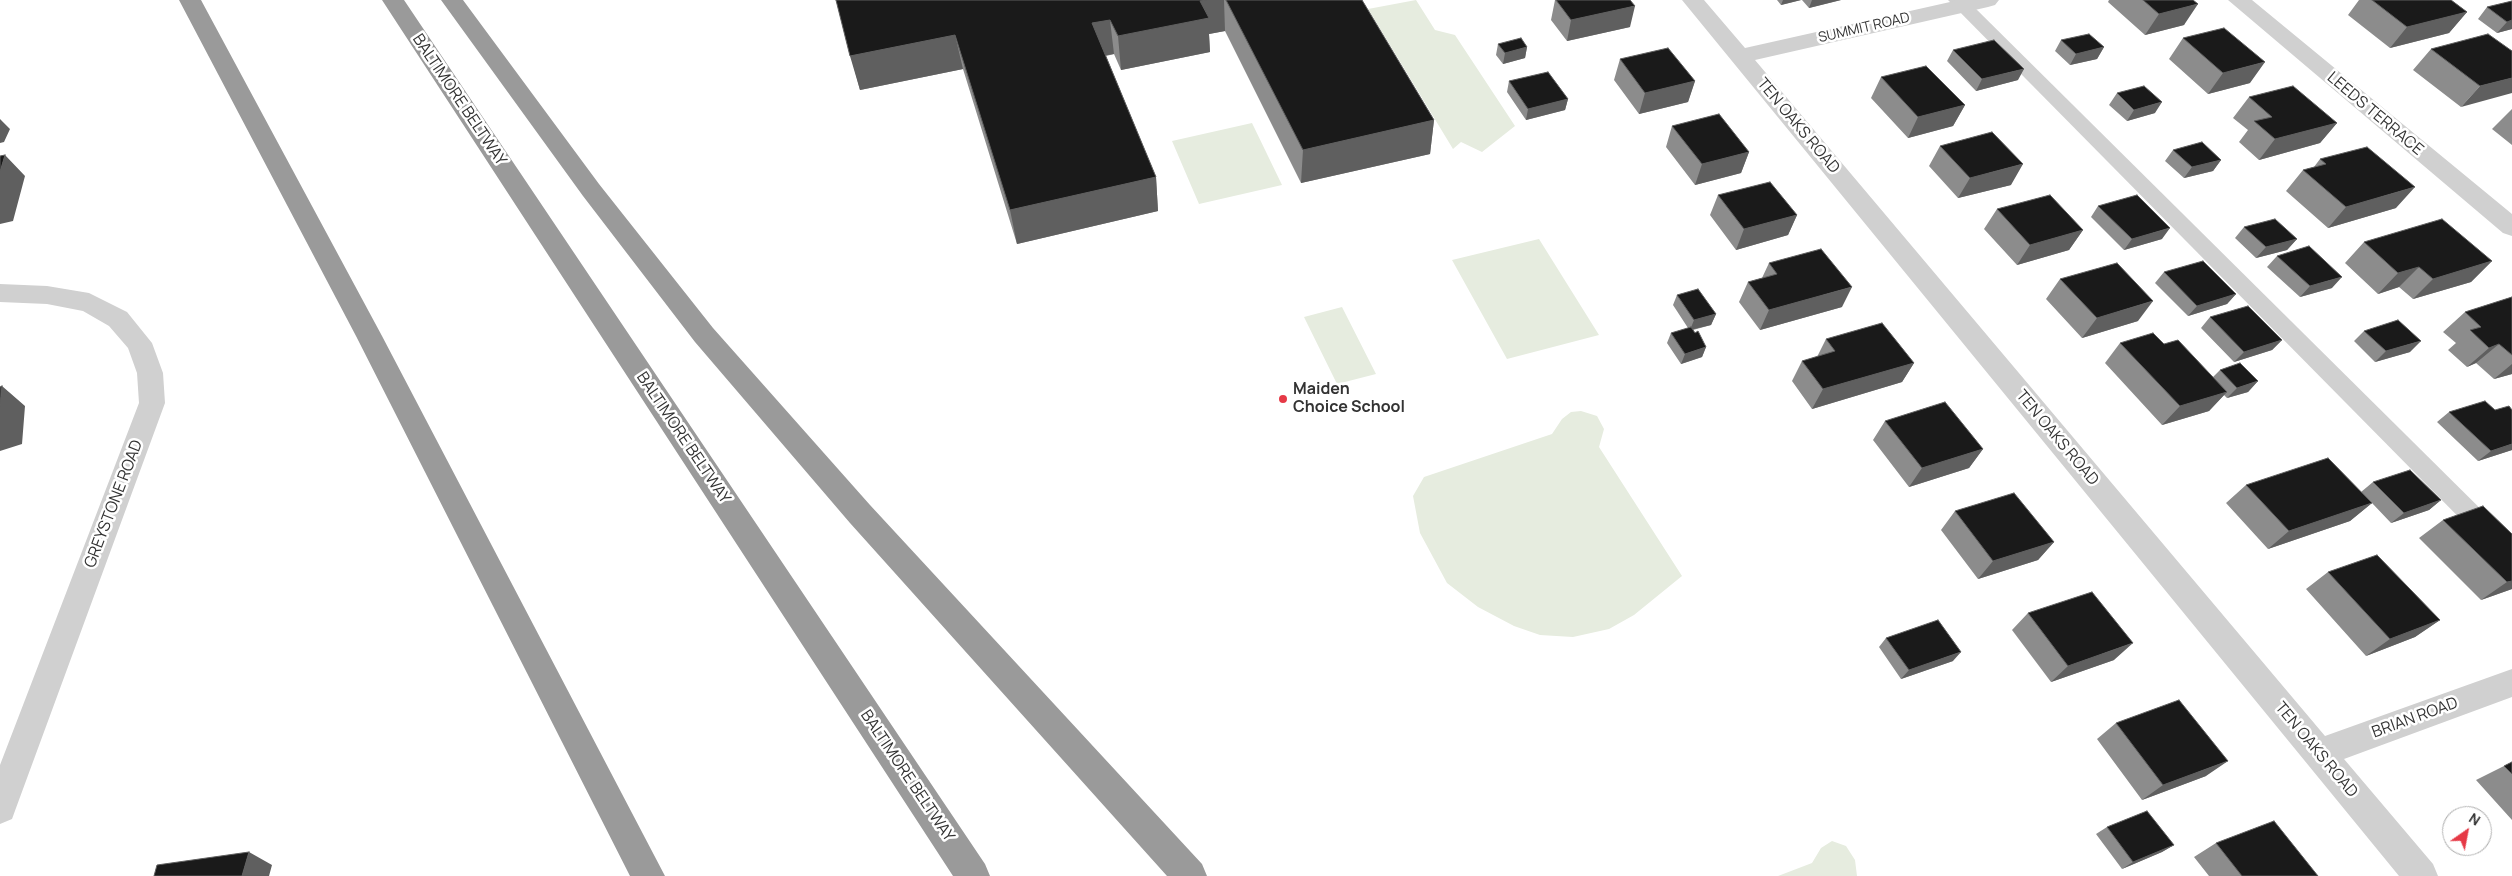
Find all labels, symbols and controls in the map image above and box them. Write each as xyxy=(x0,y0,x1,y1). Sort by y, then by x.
street label: SUMMIT ROAD xyxy=(1817,9,1911,47)
street label: BALTIMORE BELTWAY xyxy=(408,31,510,169)
street label: LEEDS TERRACE xyxy=(2323,68,2427,160)
street label: TEN OAKS ROAD xyxy=(1753,74,1843,178)
street label: BALTIMORE BELTWAY xyxy=(632,369,734,507)
place label: Maiden Choice School xyxy=(1293,380,1405,418)
street label: TEN OAKS ROAD xyxy=(2012,386,2102,490)
marker: Maiden Choice School xyxy=(1277,393,1289,405)
street label: GREYSTONE ROAD xyxy=(81,437,147,571)
street label: BRIAN ROAD xyxy=(2369,694,2461,742)
street label: TEN OAKS ROAD xyxy=(2271,698,2361,802)
street label: BALTIMORE BELTWAY xyxy=(856,707,958,845)
north arrow xyxy=(2442,806,2492,856)
text: N xyxy=(2466,808,2484,830)

